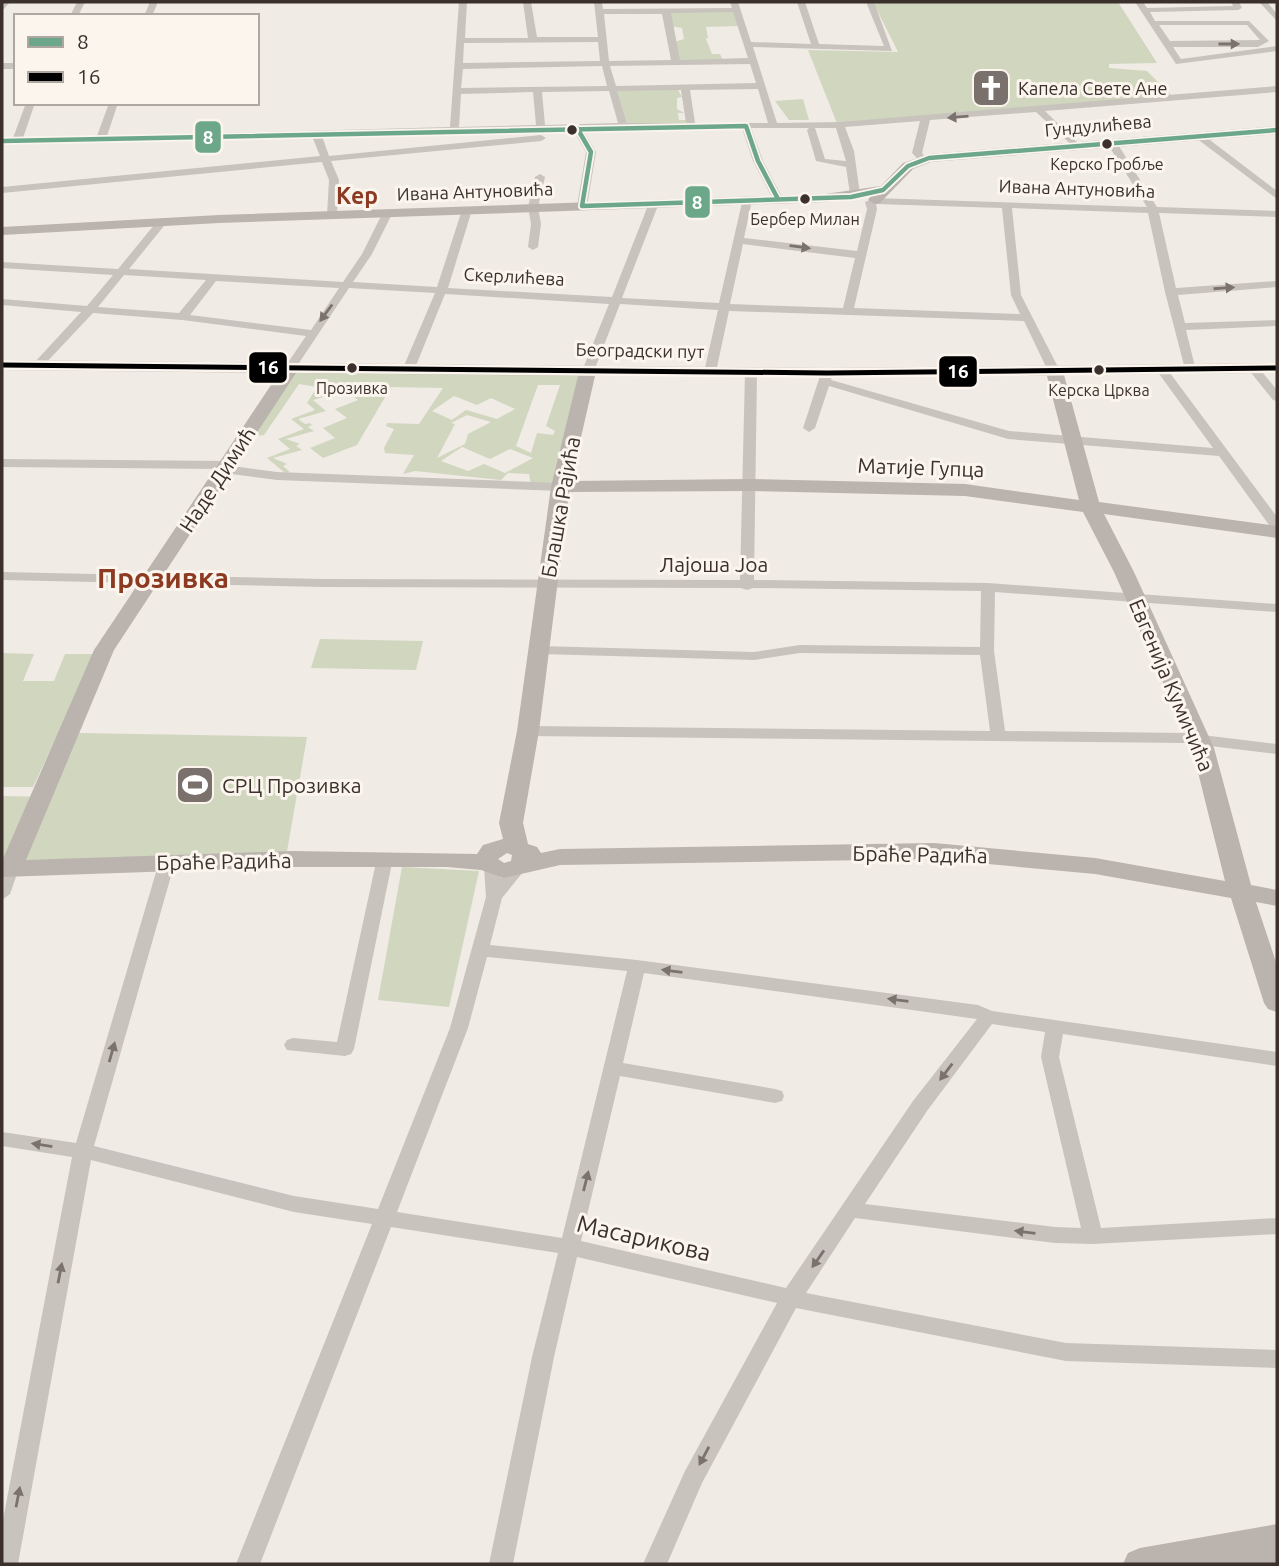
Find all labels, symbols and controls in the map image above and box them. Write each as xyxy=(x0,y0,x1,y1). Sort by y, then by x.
legend xyxy=(14,14,259,105)
text: 8 xyxy=(77,29,89,53)
one-way arrow xyxy=(1219,38,1241,50)
text: 16 xyxy=(77,64,101,88)
church icon: Капела Свете Ане xyxy=(970,67,1012,109)
place label: Капела Свете Ане xyxy=(1018,78,1167,98)
street label: Гундулићева xyxy=(1044,110,1152,140)
one-way arrow xyxy=(947,112,969,123)
line badge: 8 xyxy=(194,120,222,154)
unlabelled marker xyxy=(565,123,579,137)
text: 8 xyxy=(203,126,213,148)
marker: Керско Гробље xyxy=(1100,137,1114,151)
place label: Керско Гробље xyxy=(1050,155,1164,173)
street label: Ивана Антуновића xyxy=(999,175,1155,201)
street label: Ивана Антуновића xyxy=(397,178,553,204)
district label: Кер xyxy=(336,183,378,208)
line badge: 8 xyxy=(684,185,711,219)
text: 8 xyxy=(692,191,702,213)
marker: Бербер Милан xyxy=(798,192,812,206)
place label: Бербер Милан xyxy=(750,210,860,228)
one-way arrow xyxy=(789,242,811,253)
street label: Скерлићева xyxy=(463,263,565,289)
one-way arrow xyxy=(1213,282,1235,293)
one-way arrow xyxy=(319,304,333,322)
street label: Београдски пут xyxy=(575,339,705,361)
line badge: 16 xyxy=(248,351,288,384)
line badge: 16 xyxy=(938,355,978,388)
text: 16 xyxy=(257,356,279,378)
text: 16 xyxy=(947,360,969,382)
marker: Прозивка xyxy=(345,361,359,375)
marker: Керска Црква xyxy=(1092,363,1106,377)
place label: Прозивка xyxy=(316,379,388,397)
place label: Керска Црква xyxy=(1048,381,1150,399)
street label: Наде Димић xyxy=(174,422,260,536)
street label: Блашка Рајића xyxy=(536,435,584,579)
street label: Матије Гупца xyxy=(857,453,985,481)
street label: Лајоша Јоа xyxy=(660,552,768,576)
district label: Прозивка xyxy=(97,562,229,593)
street label: Евгенија Кумичића xyxy=(1125,595,1219,775)
sports icon: СРЦ Прозивка xyxy=(174,764,216,806)
place label: СРЦ Прозивка xyxy=(222,773,362,797)
street label: Браће Радића xyxy=(852,841,988,867)
street label: Браће Радића xyxy=(156,848,292,874)
one-way arrow xyxy=(661,965,683,976)
one-way arrow xyxy=(887,995,909,1006)
one-way arrow xyxy=(107,1042,117,1063)
one-way arrow xyxy=(939,1062,954,1080)
one-way arrow xyxy=(31,1139,53,1150)
one-way arrow xyxy=(581,1170,592,1192)
street label: Масарикова xyxy=(574,1209,714,1267)
one-way arrow xyxy=(1013,1226,1035,1237)
one-way arrow xyxy=(811,1250,825,1268)
one-way arrow xyxy=(55,1262,66,1284)
one-way arrow xyxy=(699,1446,710,1466)
one-way arrow xyxy=(13,1486,24,1508)

